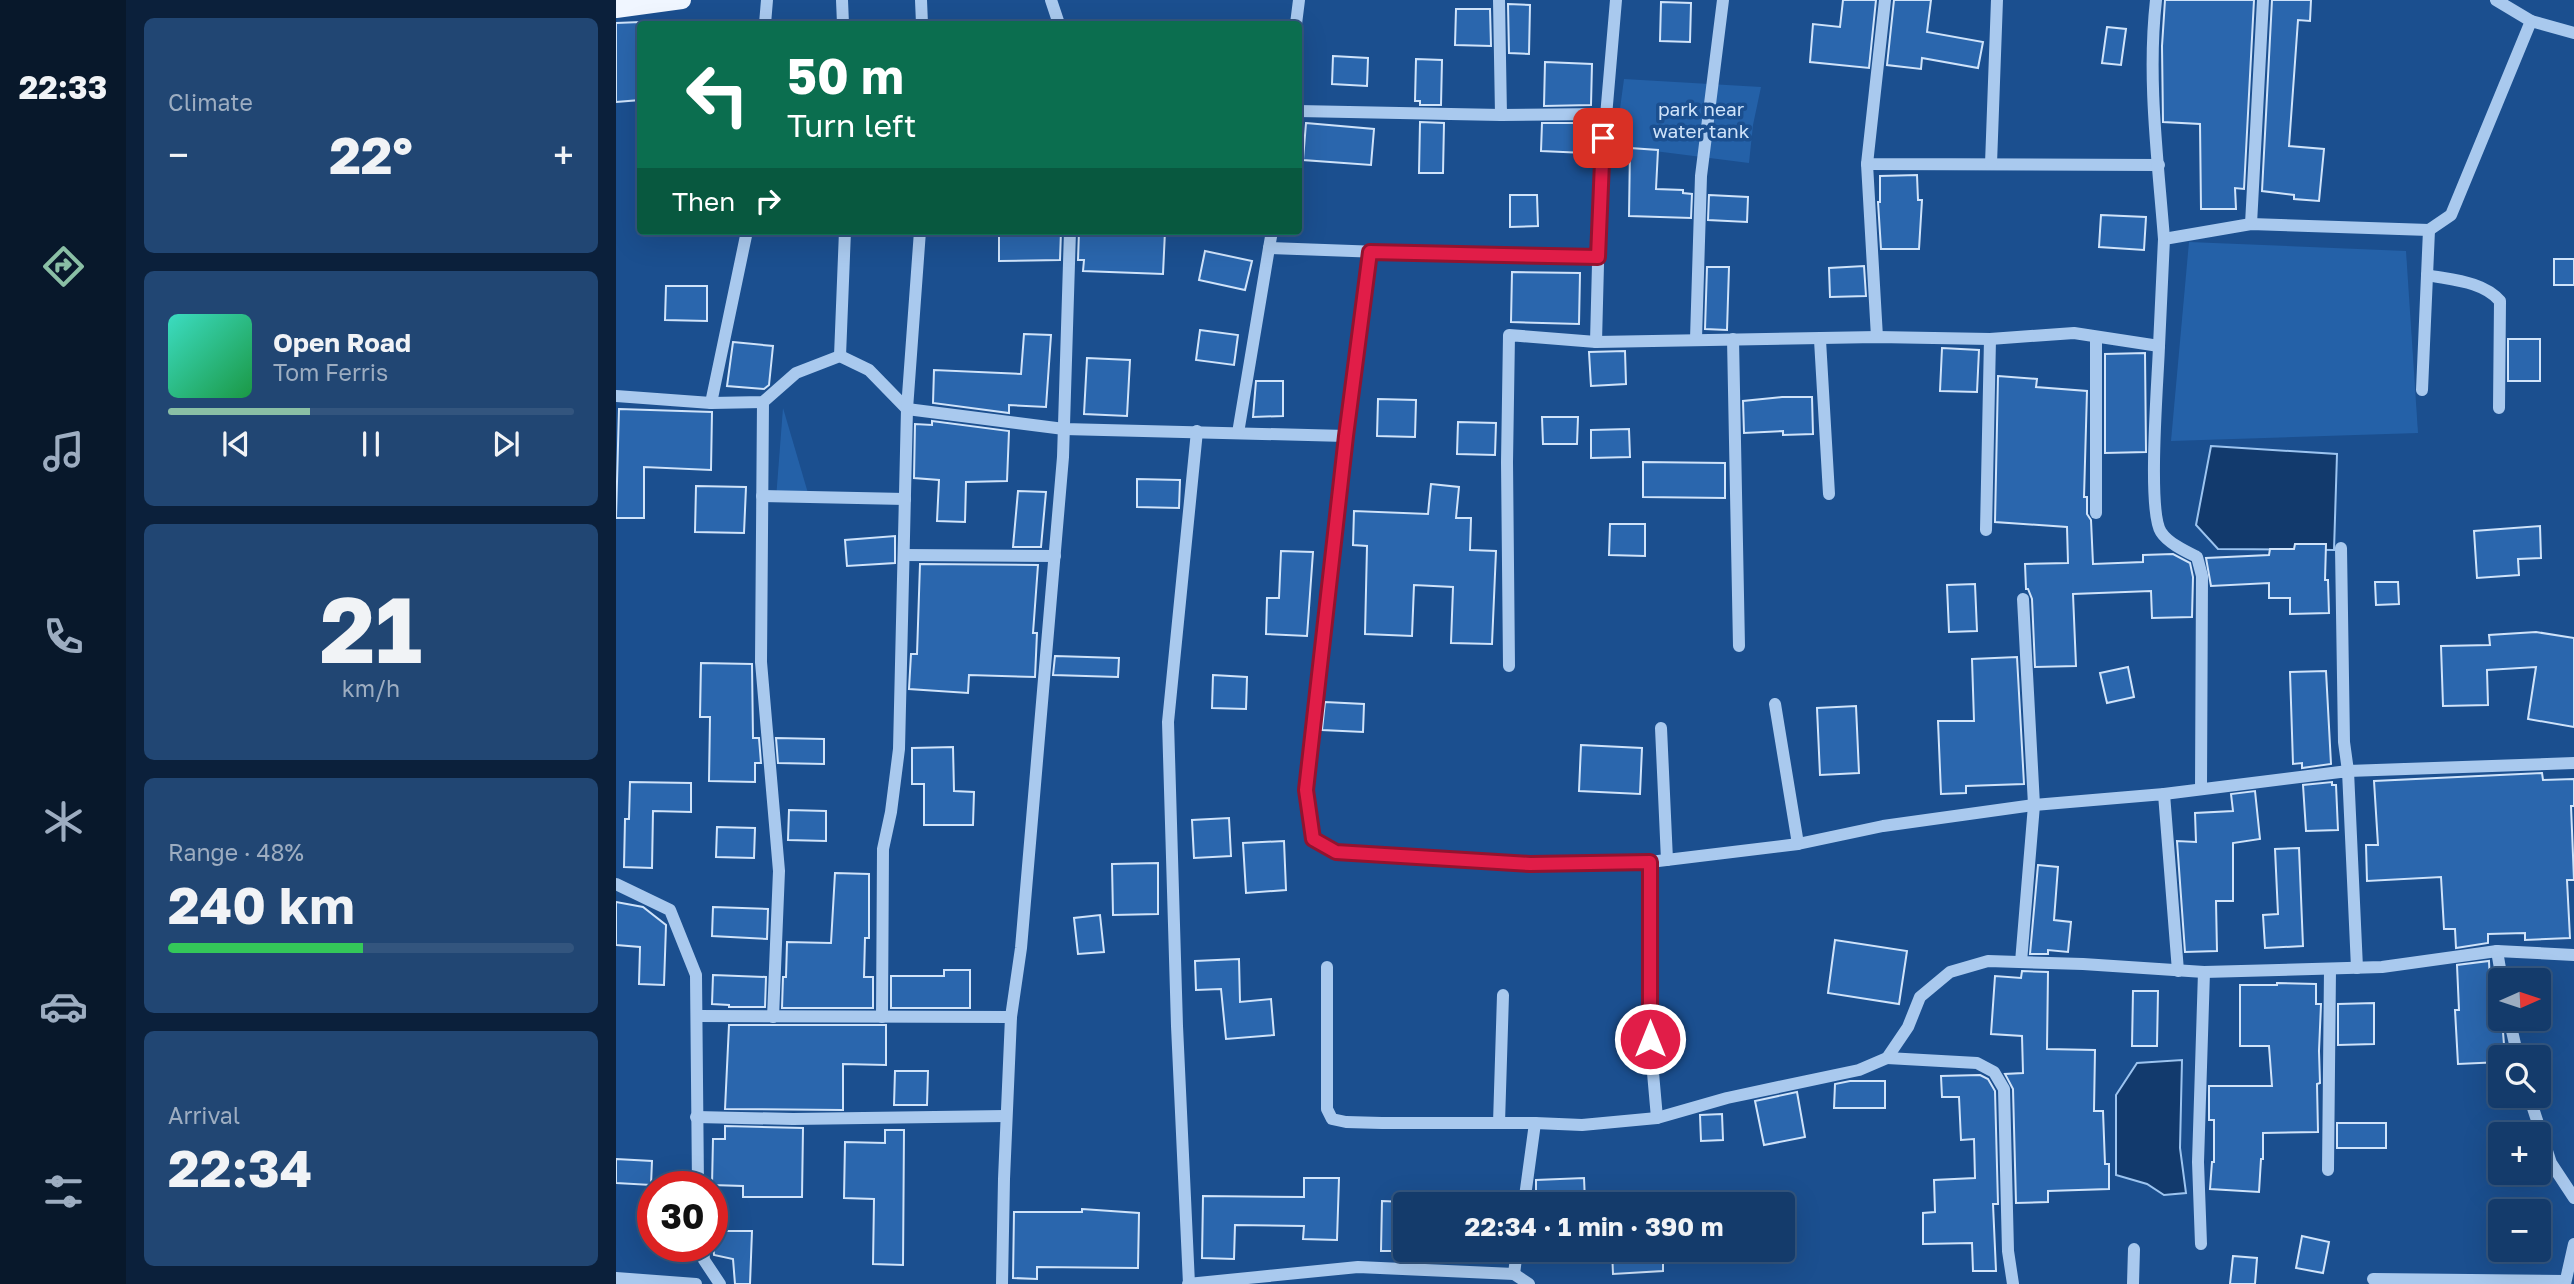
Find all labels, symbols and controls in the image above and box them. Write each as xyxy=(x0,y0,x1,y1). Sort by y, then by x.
text: 50 m xyxy=(787,46,904,105)
icon: left xyxy=(672,49,763,140)
text: 22:33 xyxy=(19,68,107,106)
text: Climate xyxy=(168,88,253,116)
park label: park near water tank xyxy=(1652,97,1750,142)
text: Turn left xyxy=(787,106,916,144)
pin xyxy=(1573,108,1633,168)
icon: arrive xyxy=(1584,119,1622,157)
text: 22° xyxy=(329,123,413,185)
text: − xyxy=(168,132,189,177)
text: + xyxy=(553,132,574,177)
icon: right xyxy=(749,182,787,220)
text: Then xyxy=(672,186,735,217)
icon: directions xyxy=(39,242,88,291)
text: Open Road xyxy=(273,327,411,358)
text: Tom Ferris xyxy=(273,358,388,386)
icon: previous xyxy=(217,425,255,463)
icon: pause xyxy=(352,425,390,463)
icon: next xyxy=(487,425,525,463)
icon: music xyxy=(39,427,88,476)
text: 21 xyxy=(320,574,422,683)
icon: phone xyxy=(39,612,88,661)
text: km/h xyxy=(342,674,400,702)
icon: climate xyxy=(39,797,88,846)
text: Range · 48% xyxy=(168,838,304,866)
text: 240 km xyxy=(168,873,355,935)
north arrow xyxy=(2488,968,2552,1031)
map controls xyxy=(2488,968,2551,1262)
icon: car xyxy=(39,982,88,1031)
position arrow xyxy=(1613,1002,1687,1076)
button: search xyxy=(2488,1045,2551,1108)
text: Arrival xyxy=(168,1101,240,1129)
button: + xyxy=(2488,1122,2551,1185)
text: 22:34 xyxy=(168,1136,312,1198)
icon: filters xyxy=(39,1167,88,1216)
speed limit sign: 30 xyxy=(637,1171,728,1262)
button: − xyxy=(2488,1199,2551,1262)
text: 22:34 · 1 min · 390 m xyxy=(1465,1211,1723,1242)

